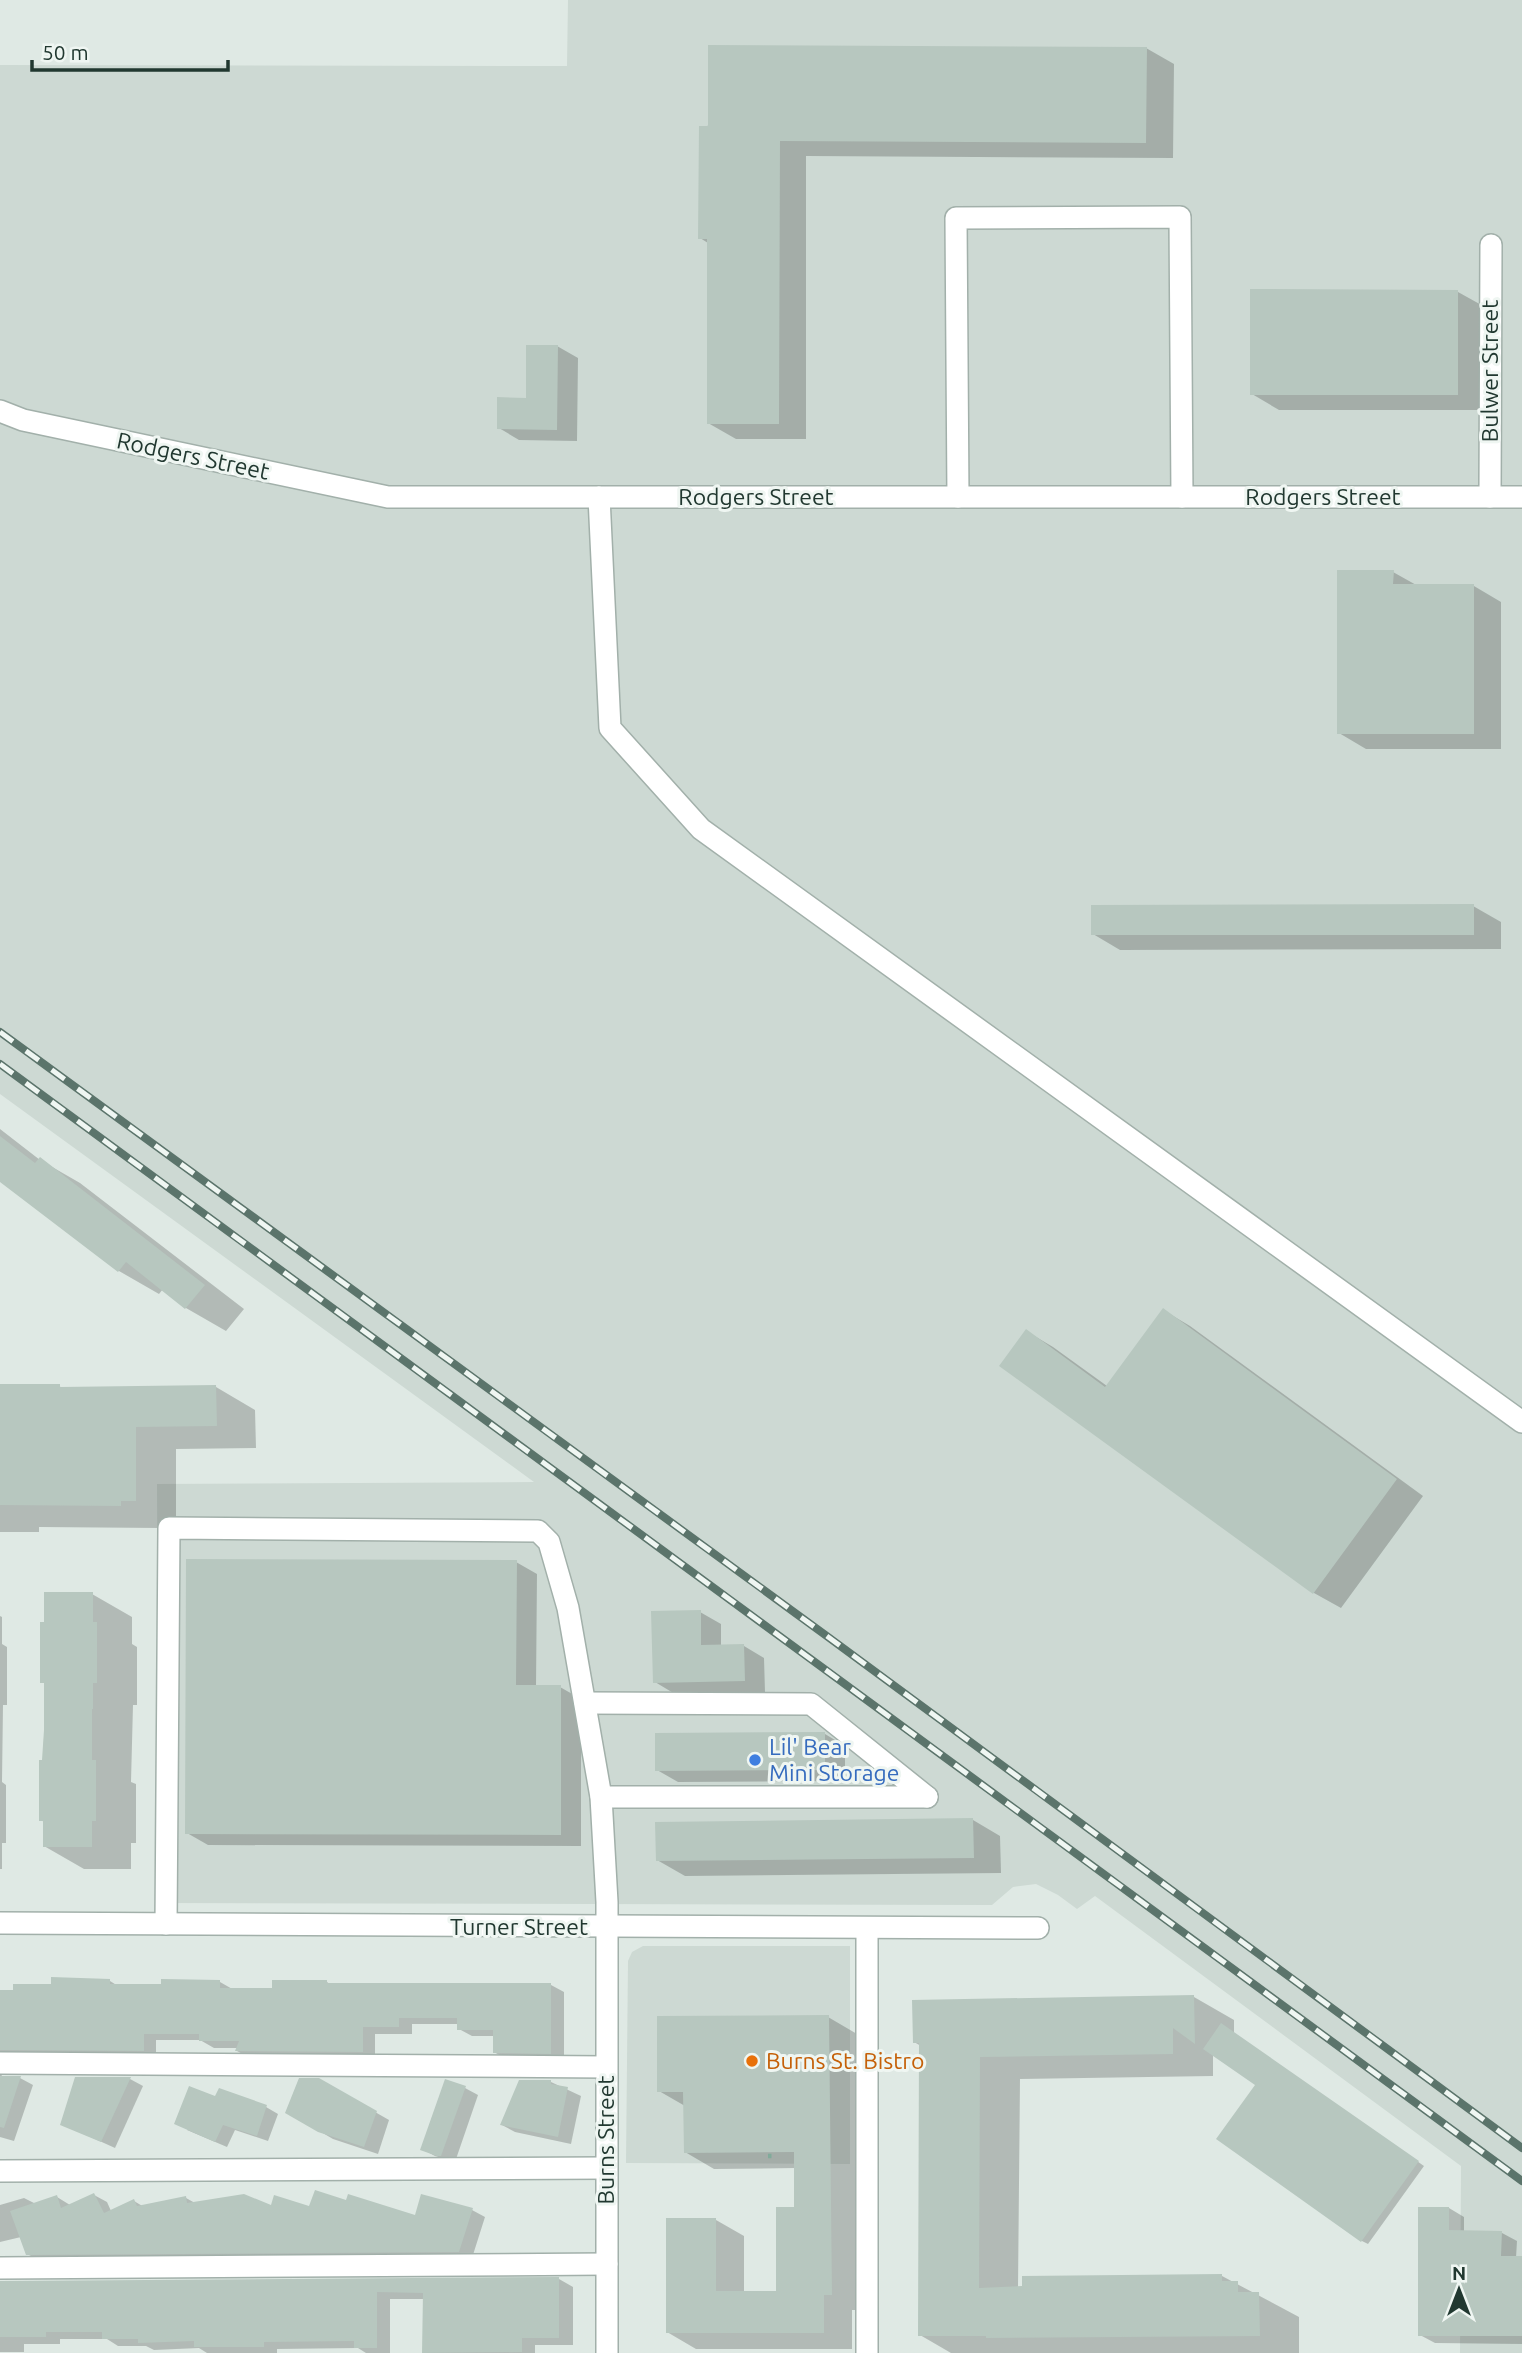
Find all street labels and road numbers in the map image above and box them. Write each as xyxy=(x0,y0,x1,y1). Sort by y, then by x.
street label: Bulwer Street xyxy=(1477,300,1502,442)
street label: Rodgers Street xyxy=(115,427,272,484)
street label: Rodgers Street xyxy=(678,484,834,509)
street label: Rodgers Street xyxy=(1245,484,1401,509)
street label: Turner Street xyxy=(450,1914,588,1939)
street label: Burns Street xyxy=(593,2075,618,2205)

